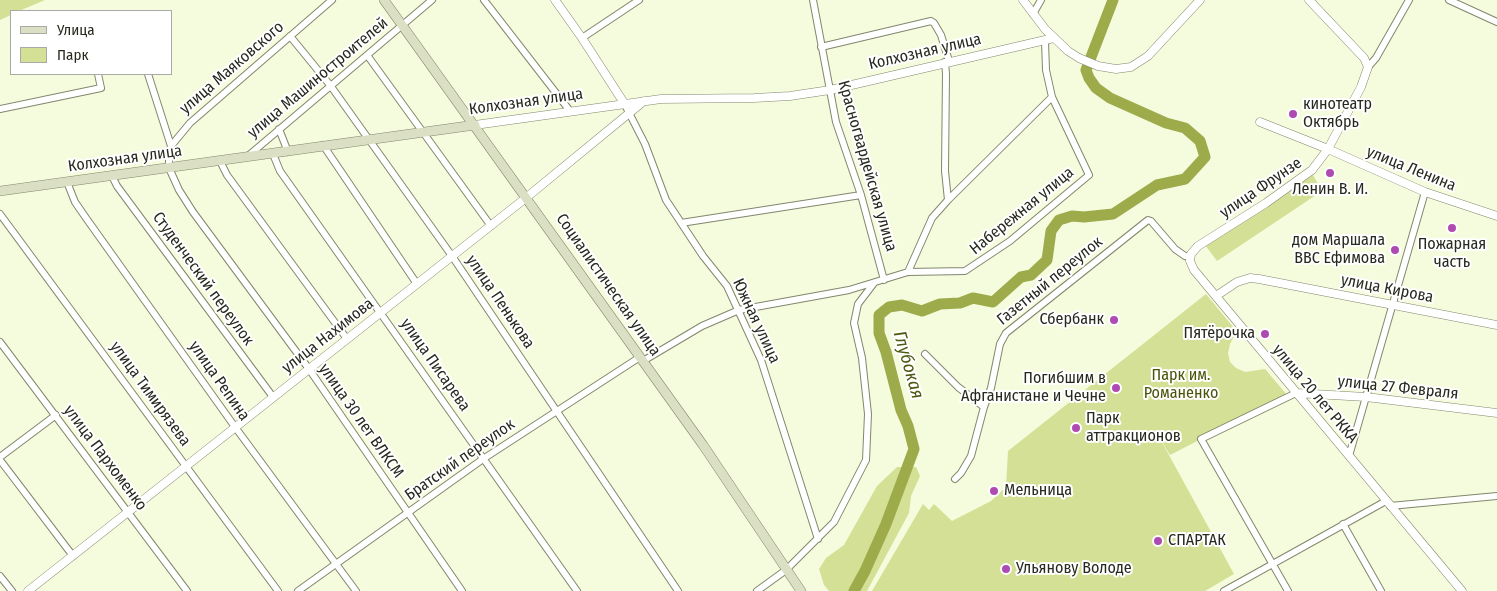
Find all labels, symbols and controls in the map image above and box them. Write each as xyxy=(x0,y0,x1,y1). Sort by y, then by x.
legend xyxy=(10,10,172,75)
street label: улица Машиностроителей xyxy=(244,14,392,142)
street label: улица Маяковского xyxy=(176,18,288,118)
text: Улица xyxy=(57,21,95,39)
street label: Колхозная улица xyxy=(867,30,983,74)
text: Парк xyxy=(57,46,88,64)
street label: Красногвардейская улица xyxy=(833,78,901,254)
street label: Колхозная улица xyxy=(468,84,584,120)
place label: кинотеатр Октябрь xyxy=(1303,95,1372,133)
marker: кинотеатр Октябрь xyxy=(1287,108,1299,120)
street label: Колхозная улица xyxy=(67,141,183,177)
street label: улица Ленина xyxy=(1364,142,1458,196)
street label: улица Фрунзе xyxy=(1216,154,1306,222)
street label: Набережная улица xyxy=(966,163,1078,259)
marker: Ленин В. И. xyxy=(1324,167,1336,179)
place label: Ленин В. И. xyxy=(1292,180,1368,200)
street label: Студенческий переулок xyxy=(148,209,258,349)
street label: Социалистическая улица xyxy=(552,210,664,360)
marker: Пожарная часть xyxy=(1446,222,1458,234)
place label: дом Маршала ВВС Ефимова xyxy=(1292,231,1385,269)
street label: Газетный переулок xyxy=(993,233,1107,329)
place label: Пожарная часть xyxy=(1418,235,1486,273)
marker: дом Маршала ВВС Ефимова xyxy=(1389,244,1401,256)
street label: улица Пенькова xyxy=(462,252,538,352)
street label: улица Кирова xyxy=(1339,271,1435,307)
street label: Южная улица xyxy=(728,276,784,366)
street label: улица Нахимова xyxy=(278,294,378,378)
place label: Сбербанк xyxy=(1039,310,1104,330)
marker: Сбербанк xyxy=(1108,314,1120,326)
street label: улица Писарева xyxy=(396,315,474,415)
place label: Пятёрочка xyxy=(1183,324,1255,344)
marker: Пятёрочка xyxy=(1259,328,1271,340)
water label: Глубокая xyxy=(888,329,928,401)
street label: улица Репина xyxy=(184,337,254,425)
street label: улица Тимирязева xyxy=(106,338,194,450)
street label: улица 20 лет РККА xyxy=(1268,341,1362,447)
street label: улица 30 лет ВЛКСМ xyxy=(314,360,408,482)
park label: Парк им. Романенко xyxy=(1144,366,1218,404)
place label: Погибшим в Афганистане и Чечне xyxy=(961,369,1106,407)
street label: улица 27 Февраля xyxy=(1337,372,1459,404)
marker: Погибшим в Афганистане и Чечне xyxy=(1110,382,1122,394)
street label: улица Пархоменко xyxy=(59,402,151,514)
place label: Парк аттракционов xyxy=(1086,409,1181,447)
street label: Братский переулок xyxy=(401,415,519,505)
marker: Парк аттракционов xyxy=(1070,422,1082,434)
place label: Мельница xyxy=(1004,481,1072,501)
marker: Мельница xyxy=(988,485,1000,497)
place label: СПАРТАК xyxy=(1168,531,1226,551)
marker: СПАРТАК xyxy=(1152,535,1164,547)
place label: Ульянову Володе xyxy=(1016,559,1132,579)
marker: Ульянову Володе xyxy=(1000,563,1012,575)

